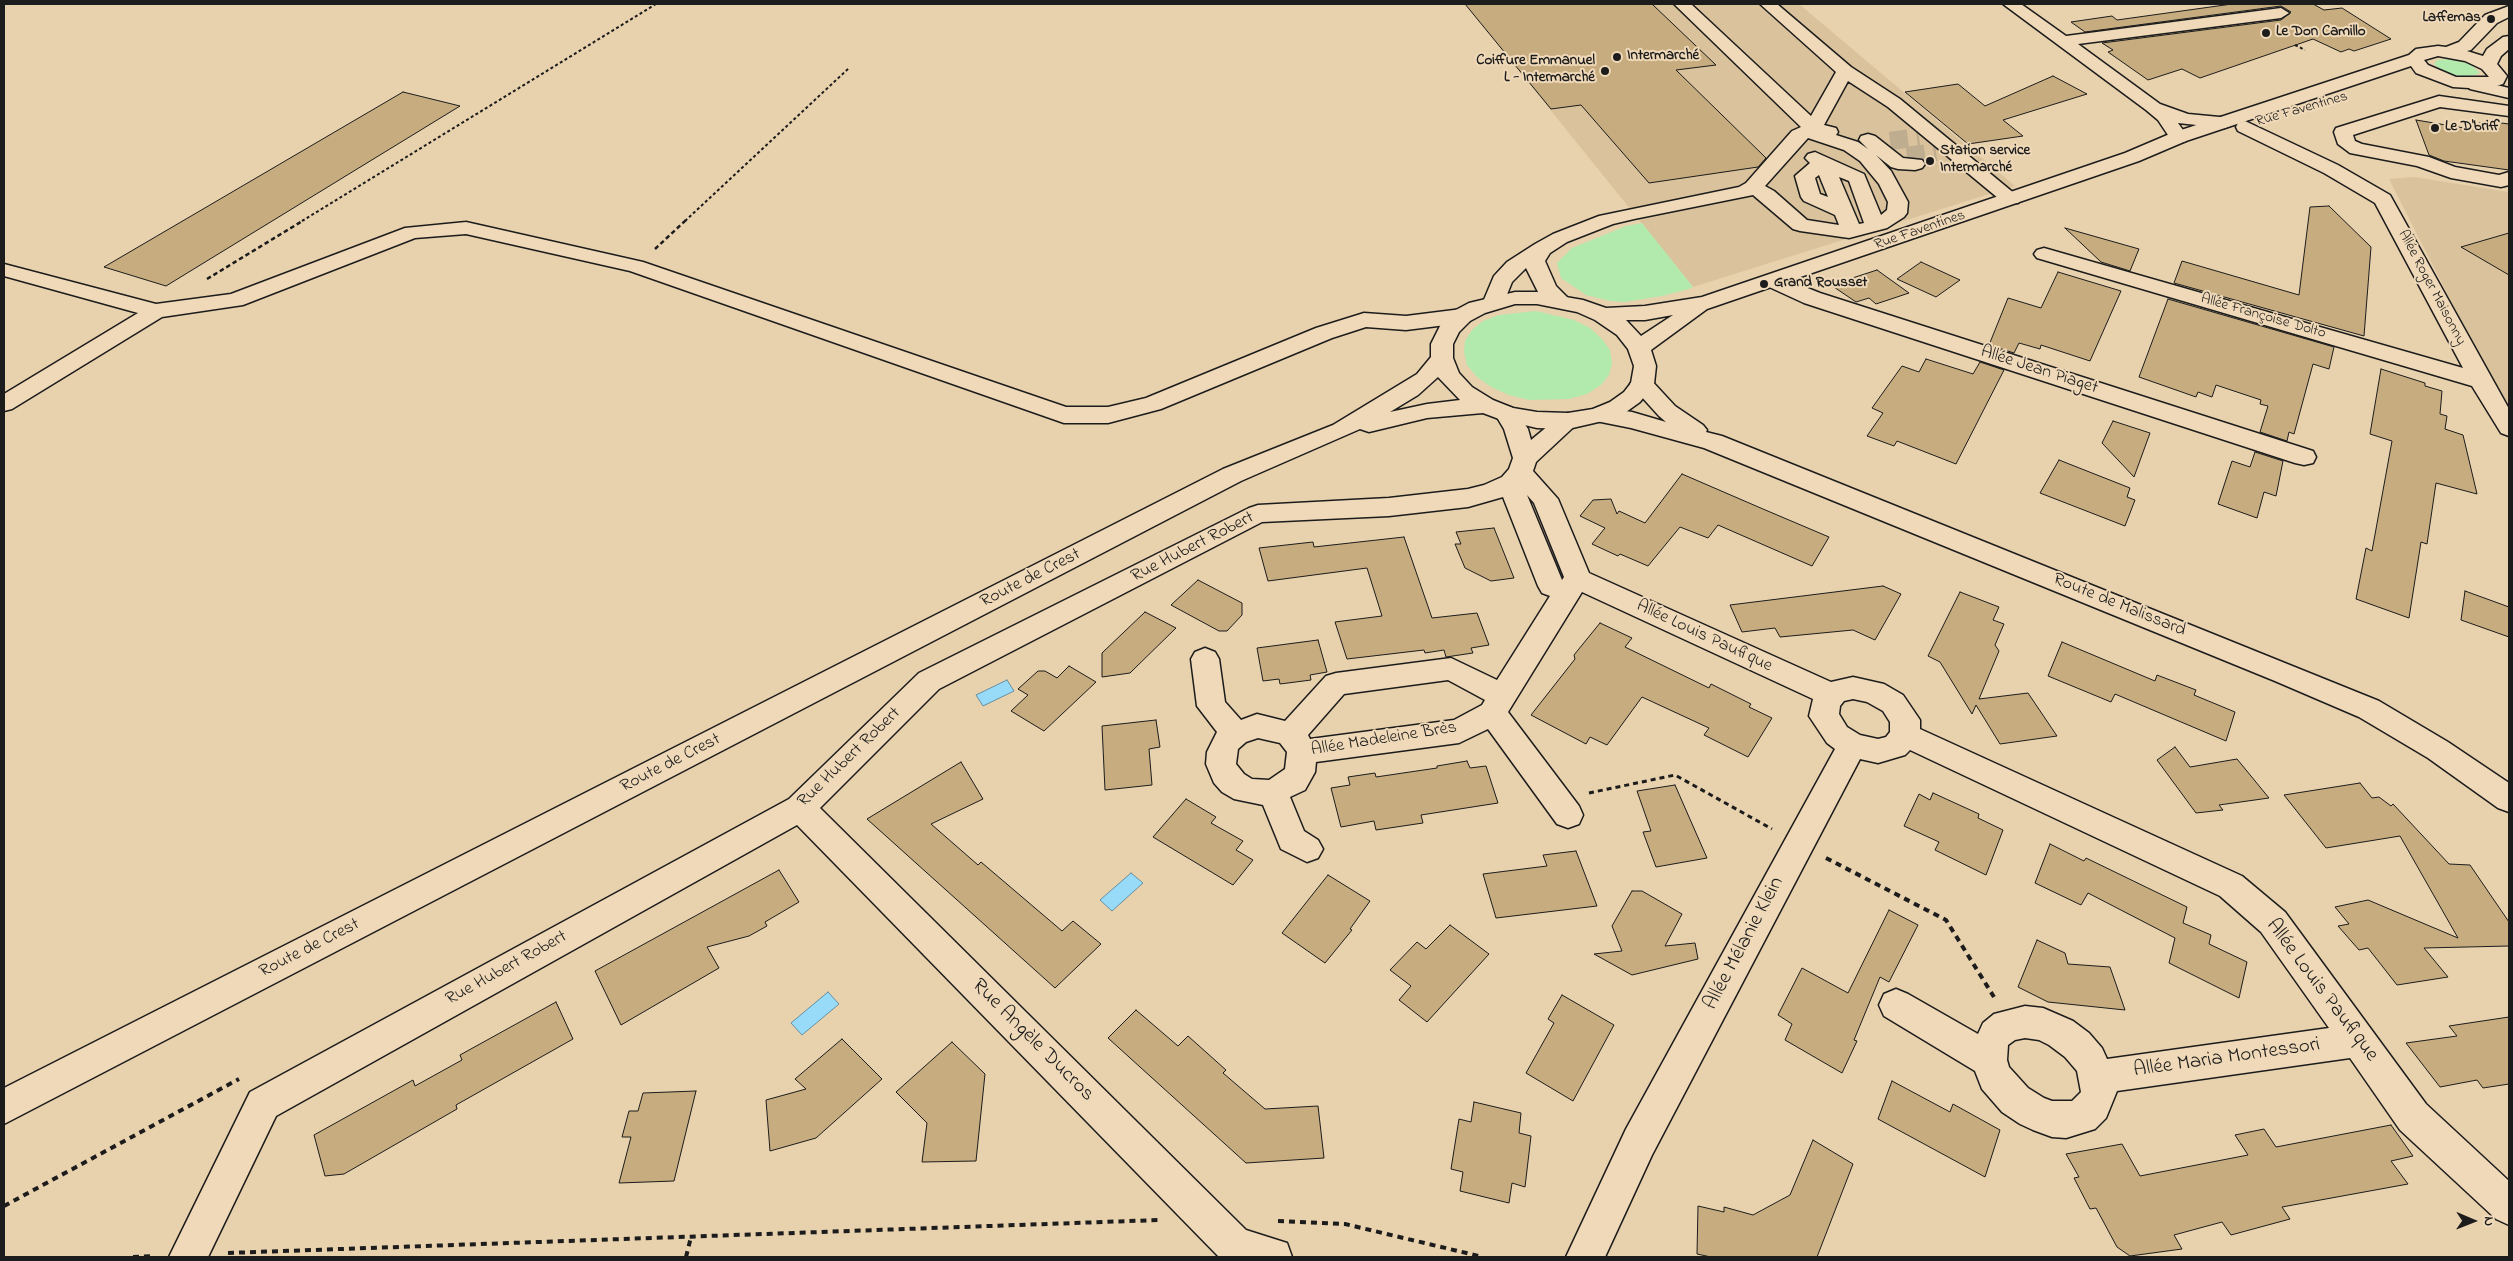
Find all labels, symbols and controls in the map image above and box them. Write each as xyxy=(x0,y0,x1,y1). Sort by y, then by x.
place label: Laffemas xyxy=(2422,10,2481,28)
marker: Laffemas xyxy=(2485,13,2497,25)
place label: Le Don Camillo xyxy=(2276,24,2365,42)
marker: Le Don Camillo xyxy=(2260,27,2272,39)
place label: Intermarché xyxy=(1627,48,1699,66)
marker: Intermarché xyxy=(1611,51,1623,63)
place label: Coiffure Emmanuel L - Intermarché xyxy=(1476,53,1595,88)
marker: Coiffure Emmanuel L - Intermarché xyxy=(1599,65,1611,77)
street label: Rue Faventines xyxy=(2254,88,2350,132)
place label: Le D'briff xyxy=(2445,119,2500,137)
marker: Le D'briff xyxy=(2429,122,2441,134)
place label: Station service Intermarché xyxy=(1940,143,2030,178)
marker: Station service Intermarché xyxy=(1924,155,1936,167)
street label: Rue Faventines xyxy=(1872,207,1968,255)
street label: Allée Roger Maisonny xyxy=(2393,227,2469,349)
place label: Grand Rousset xyxy=(1774,275,1867,293)
marker: Grand Rousset xyxy=(1758,278,1770,290)
street label: Allée Françoise Dolto xyxy=(2198,291,2328,343)
street label: Allée Jean Piaget xyxy=(1978,342,2100,400)
street label: Rue Hubert Robert xyxy=(1128,508,1258,588)
street label: Route de Crest xyxy=(977,545,1085,613)
street label: Route de Malissard xyxy=(2049,569,2189,643)
street label: Allée Louis Paufique xyxy=(1633,596,1775,678)
street label: Rue Hubert Robert xyxy=(794,703,906,813)
street label: Allée Madeleine Brès xyxy=(1310,718,1458,762)
street label: Route de Crest xyxy=(617,730,725,798)
street label: Allée Mélanie Klein xyxy=(1699,873,1791,1015)
street label: Route de Crest xyxy=(256,915,364,983)
street label: Allée Louis Paufique xyxy=(2259,915,2383,1067)
street label: Rue Hubert Robert xyxy=(443,927,571,1011)
street label: Rue Angèle Ducros xyxy=(965,974,1099,1108)
street label: Allée Maria Montessori xyxy=(2132,1033,2322,1085)
north arrow xyxy=(2448,1196,2498,1246)
text: N xyxy=(2478,1216,2499,1226)

